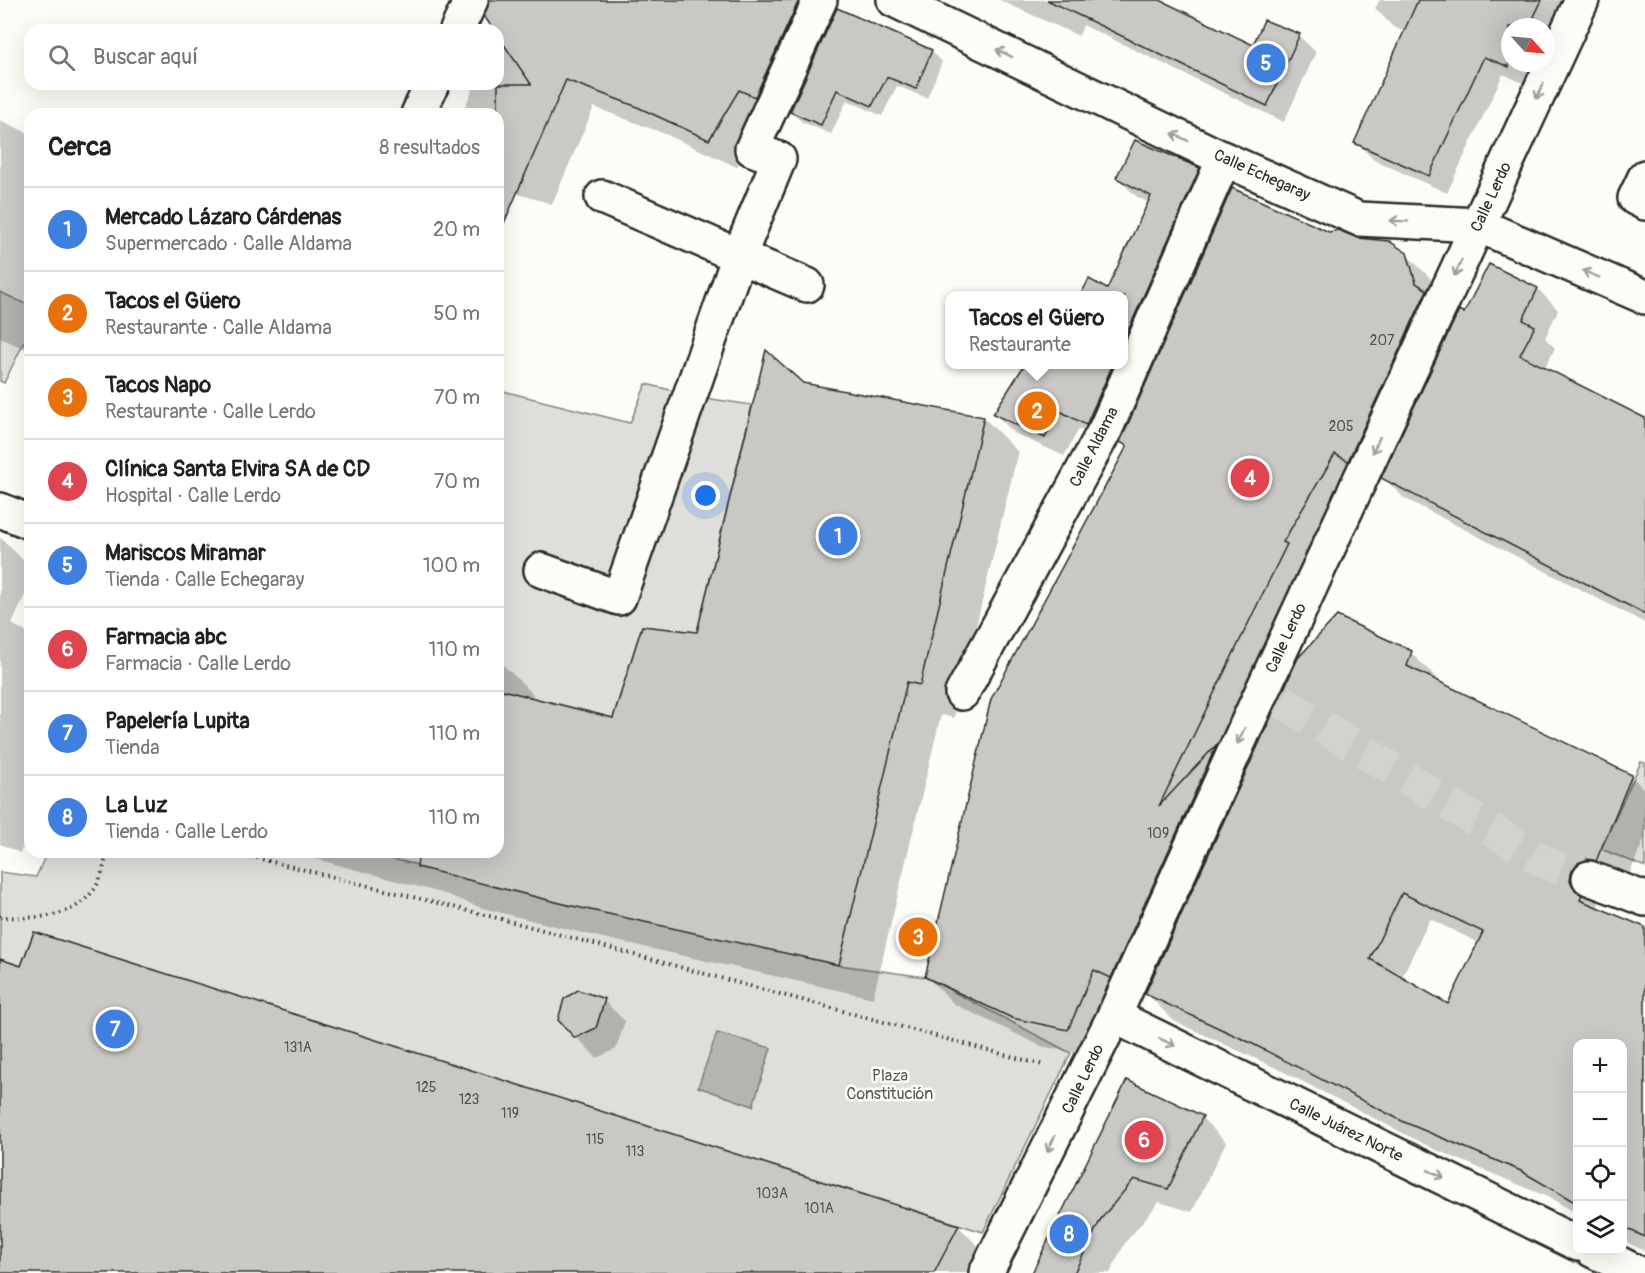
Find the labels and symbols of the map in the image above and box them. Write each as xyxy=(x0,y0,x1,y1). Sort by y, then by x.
north arrow xyxy=(1501,18,1555,72)
pin: 5 xyxy=(1246,40,1286,86)
one-way arrow xyxy=(996,47,1014,58)
one-way arrow xyxy=(1534,82,1545,100)
one-way arrow xyxy=(1171,131,1189,143)
street label: Calle Echegaray xyxy=(1211,145,1314,205)
street label: Calle Lerdo xyxy=(1466,159,1516,235)
one-way arrow xyxy=(1390,215,1410,226)
one-way arrow xyxy=(1452,259,1464,277)
one-way arrow xyxy=(1583,268,1601,279)
house number: 207 xyxy=(1370,332,1395,349)
pin: 2 xyxy=(1018,388,1056,434)
street label: Calle Aldama xyxy=(1065,404,1123,490)
house number: 205 xyxy=(1329,418,1353,435)
one-way arrow xyxy=(1370,436,1381,454)
pin: 4 xyxy=(1230,456,1270,500)
your location xyxy=(691,481,720,510)
pin: 1 xyxy=(818,514,858,558)
street label: Calle Lerdo xyxy=(1261,600,1311,676)
one-way arrow xyxy=(1235,727,1246,745)
house number: 109 xyxy=(1147,825,1169,842)
pin: 3 xyxy=(898,914,938,960)
pin: 7 xyxy=(96,1006,134,1052)
one-way arrow xyxy=(1157,1036,1175,1048)
house number: 131A xyxy=(284,1039,312,1056)
street label: Calle Lerdo xyxy=(1058,1041,1109,1117)
park label: Plaza Constitución xyxy=(847,1066,933,1104)
house number: 125 xyxy=(416,1079,436,1096)
house number: 123 xyxy=(459,1091,480,1108)
street label: Calle Juárez Norte xyxy=(1286,1094,1406,1166)
house number: 119 xyxy=(501,1105,519,1122)
pin: 6 xyxy=(1124,1118,1164,1162)
house number: 115 xyxy=(586,1131,604,1148)
one-way arrow xyxy=(1044,1134,1056,1152)
house number: 113 xyxy=(626,1143,645,1160)
one-way arrow xyxy=(1426,1169,1444,1180)
house number: 103A xyxy=(756,1185,788,1202)
house number: 101A xyxy=(804,1200,834,1217)
pin: 8 xyxy=(1050,1212,1088,1256)

